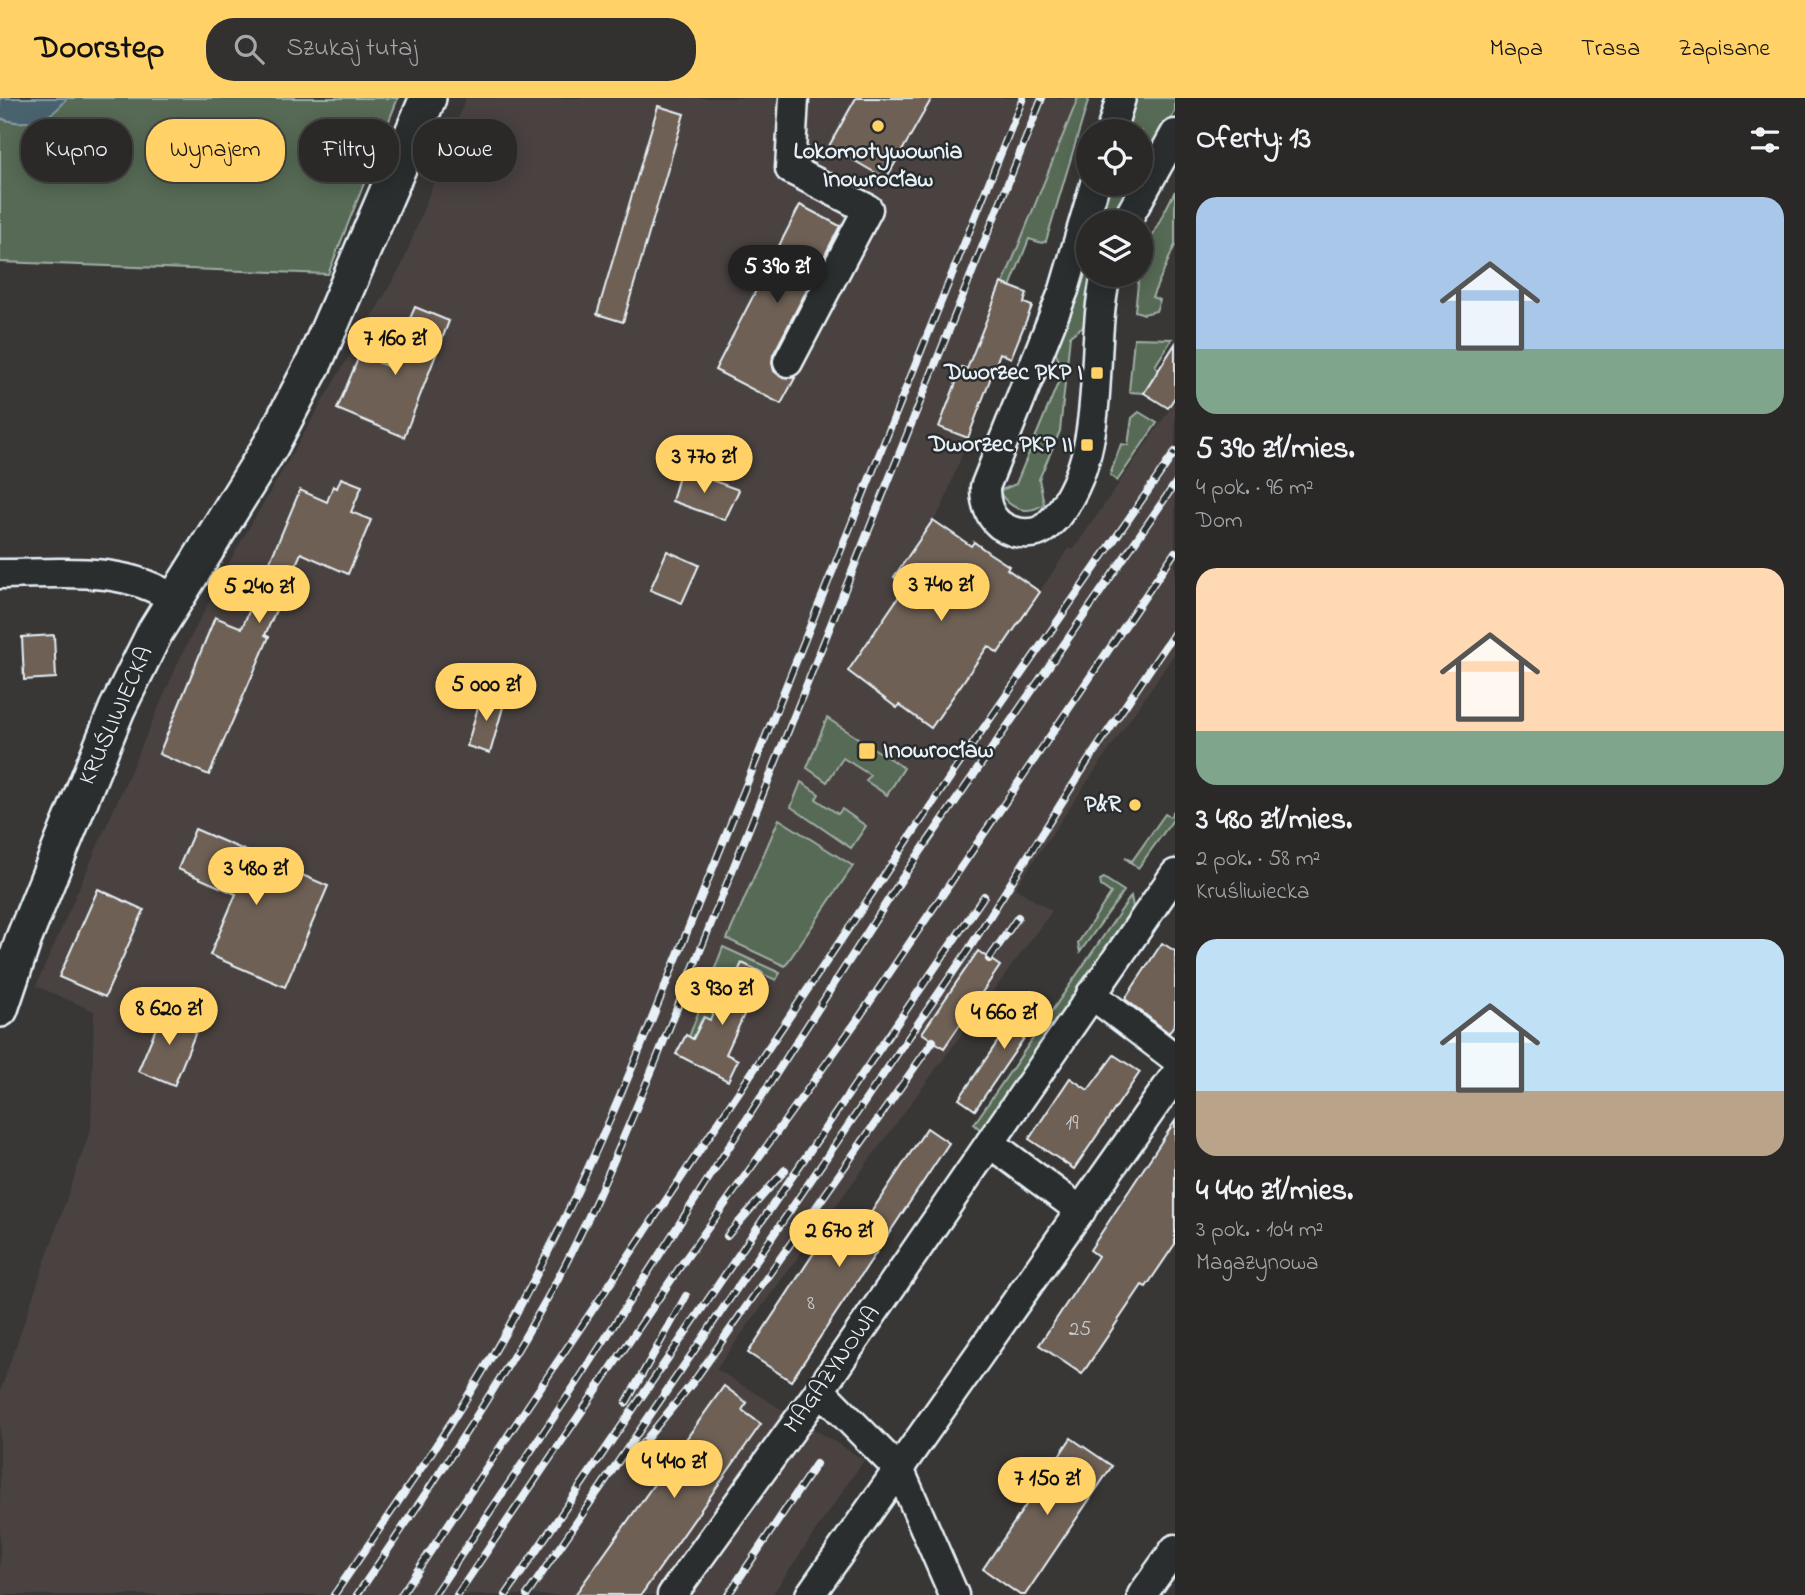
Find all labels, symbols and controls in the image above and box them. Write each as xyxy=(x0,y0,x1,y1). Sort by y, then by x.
search box xyxy=(206,18,696,81)
text: Doorstep xyxy=(35,25,164,73)
icon: search xyxy=(230,30,268,68)
text: Szukaj tutaj xyxy=(286,30,417,68)
text: Mapa xyxy=(1489,32,1543,67)
text: Trasa xyxy=(1581,32,1640,67)
text: Zapisane xyxy=(1678,32,1770,67)
marker: Lokomotywownia Inowrocław xyxy=(870,118,886,134)
text: Oferty: 13 xyxy=(1196,118,1311,162)
chip: Kupno xyxy=(21,119,132,182)
chip: Wynajem xyxy=(146,119,285,182)
chip: Filtry xyxy=(299,119,399,182)
chip: Nowe xyxy=(413,119,517,182)
map controls xyxy=(1076,119,1153,287)
button: locate xyxy=(1076,119,1153,196)
icon: filters xyxy=(1746,121,1784,159)
place label: Lokomotywownia Inowrocław xyxy=(794,135,963,198)
button: layers xyxy=(1076,210,1153,287)
icon: home xyxy=(1427,243,1553,369)
pin: 5 390 zł xyxy=(705,246,849,305)
text: 5 390 zł xyxy=(744,251,810,284)
pin: 7 160 zł xyxy=(323,317,467,377)
text: 7 160 zł xyxy=(363,323,427,356)
place label: Dworzec PKP I xyxy=(943,356,1083,391)
marker: Dworzec PKP I xyxy=(1089,365,1105,381)
place label: Dworzec PKP II xyxy=(928,428,1073,463)
text: 5 390 zł/mies. xyxy=(1196,428,1355,472)
pin: 3 770 zł xyxy=(632,436,776,495)
marker: Dworzec PKP II xyxy=(1079,437,1095,453)
text: 3 770 zł xyxy=(672,441,736,474)
text: 4 pok. · 96 m² xyxy=(1196,472,1314,505)
text: Dom xyxy=(1196,505,1243,538)
pin: 3 740 zł xyxy=(869,564,1013,623)
pin: 5 240 zł xyxy=(187,566,331,625)
text: 3 740 zł xyxy=(909,569,973,602)
text: 5 240 zł xyxy=(224,571,294,604)
icon: home xyxy=(1427,614,1553,740)
street label: KRUŚLIWIECKA xyxy=(71,641,163,791)
pin: 5 000 zł xyxy=(414,664,558,723)
text: 5 000 zł xyxy=(451,669,521,702)
place label: Inowrocław xyxy=(883,734,994,769)
marker: Inowrocław xyxy=(857,741,877,761)
place label: P&R xyxy=(1084,788,1122,823)
marker: P&R xyxy=(1127,797,1143,813)
text: 3 480 zł/mies. xyxy=(1196,799,1352,843)
text: 2 pok. · 58 m² xyxy=(1196,843,1320,876)
pin: 3 480 zł xyxy=(184,848,328,907)
text: 3 480 zł xyxy=(224,853,288,886)
text: Kruśliwiecka xyxy=(1196,876,1309,909)
pin: 3 930 zł xyxy=(650,968,794,1027)
text: 3 930 zł xyxy=(691,973,753,1006)
icon: home xyxy=(1427,985,1553,1111)
pin: 8 620 zł xyxy=(97,988,241,1047)
pin: 4 660 zł xyxy=(932,992,1076,1051)
text: 8 620 zł xyxy=(136,993,202,1026)
text: 4 660 zł xyxy=(971,997,1037,1030)
house number: 19 xyxy=(1066,1109,1079,1139)
text: 4 440 zł/mies. xyxy=(1196,1170,1353,1214)
pin: 2 670 zł xyxy=(767,1210,911,1269)
text: 3 pok. · 104 m² xyxy=(1196,1214,1323,1247)
text: 2 670 zł xyxy=(805,1215,873,1248)
text: Magazynowa xyxy=(1196,1247,1318,1280)
house number: 8 xyxy=(807,1289,815,1319)
street label: MAGAZYNOWA xyxy=(776,1299,890,1441)
house number: 25 xyxy=(1069,1315,1091,1345)
pin: 4 440 zł xyxy=(602,1440,746,1500)
text: 4 440 zł xyxy=(642,1446,706,1479)
pin: 7 150 zł xyxy=(975,1458,1119,1517)
text: 7 150 zł xyxy=(1014,1463,1080,1496)

